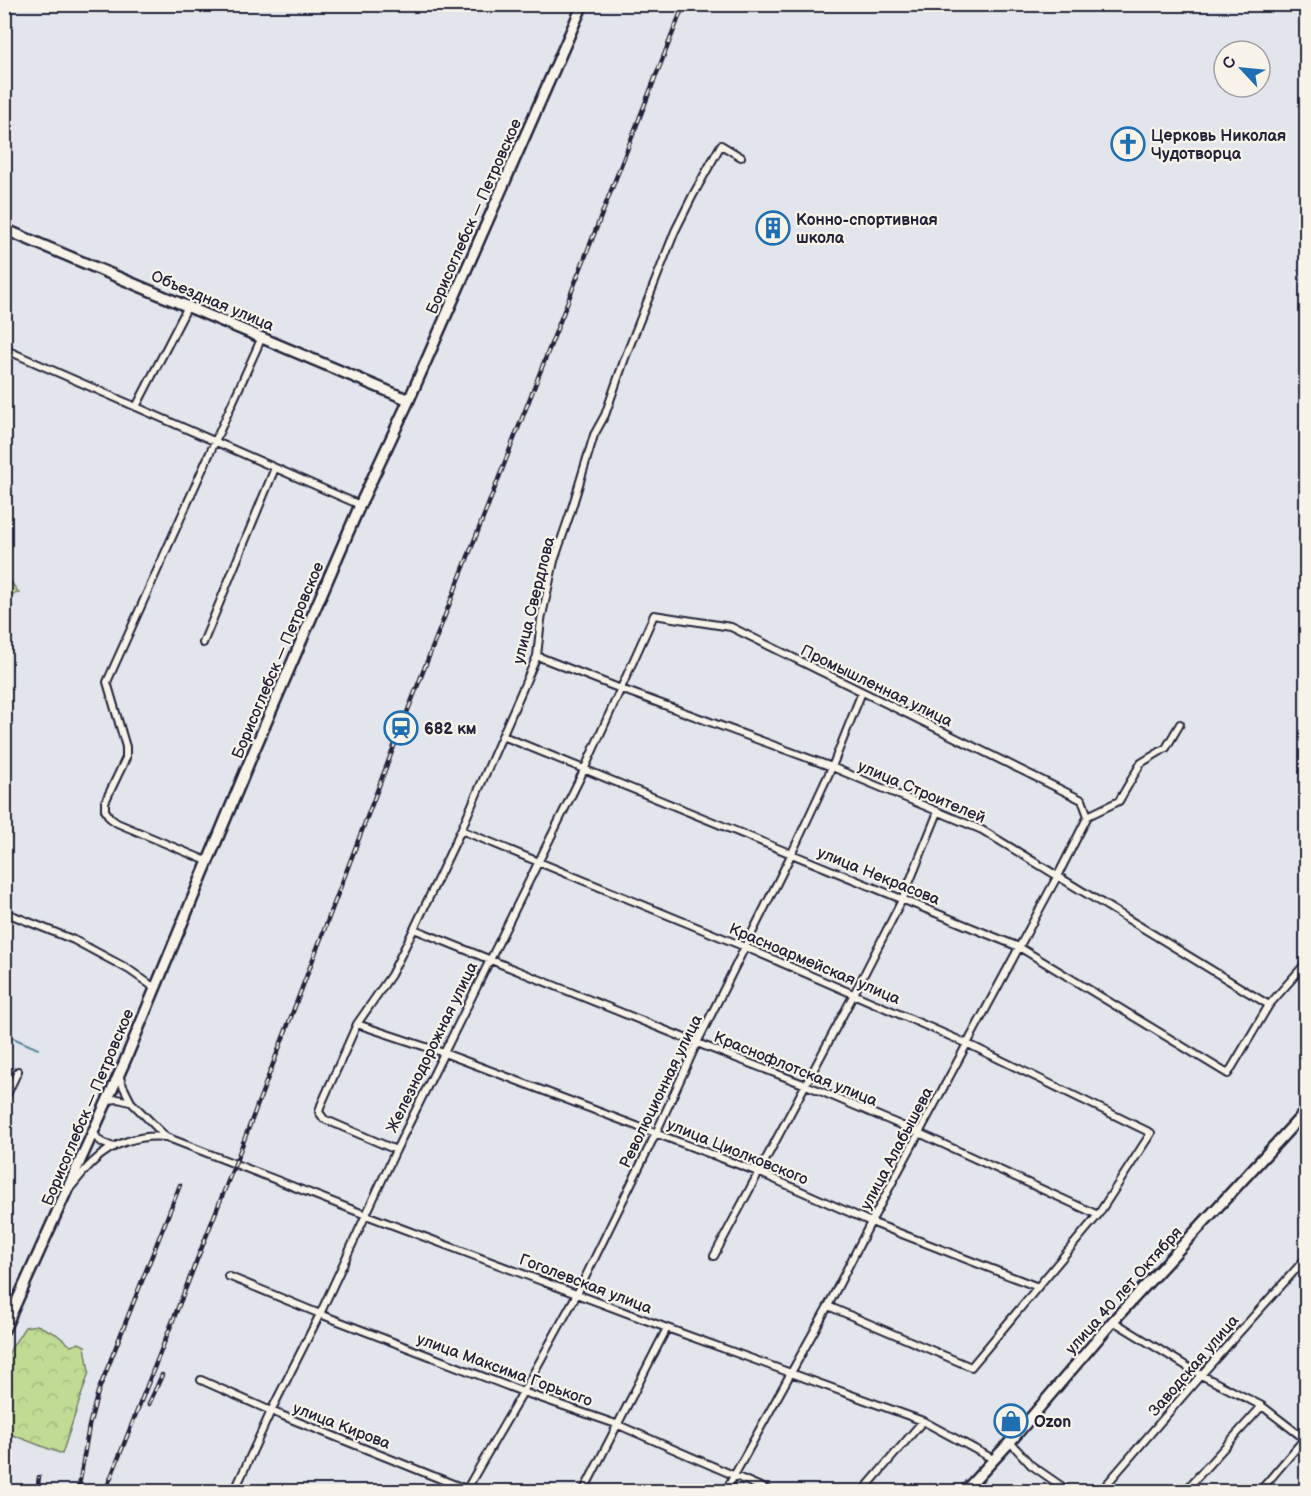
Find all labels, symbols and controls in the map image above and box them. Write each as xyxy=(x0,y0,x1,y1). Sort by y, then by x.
north arrow xyxy=(1212,39,1272,99)
text: С xyxy=(1219,54,1241,72)
street label: Борисоглебск — Петровское xyxy=(423,116,526,317)
church icon: Церковь Николая Чудотворца xyxy=(1110,126,1146,162)
place label: Церковь Николая Чудотворца xyxy=(1151,127,1286,164)
building icon: Конно-спортивная школа xyxy=(755,210,791,246)
place label: Конно-спортивная школа xyxy=(796,211,938,248)
street label: Объездная улица xyxy=(148,267,277,336)
street label: улица Свердлова xyxy=(509,534,560,666)
street label: Борисоглебск — Петровское xyxy=(228,559,329,762)
street label: Промышленная улица xyxy=(797,641,956,732)
station icon: 682 км xyxy=(383,710,419,746)
place label: 682 км xyxy=(424,720,477,739)
street label: улица Строителей xyxy=(855,757,988,828)
street label: улица Некрасова xyxy=(814,843,943,910)
street label: Красноармейская улица xyxy=(726,920,903,1009)
street label: Железнодорожная улица xyxy=(383,959,482,1136)
street label: Борисоглебск — Петровское xyxy=(38,1006,139,1209)
street label: Революционная улица xyxy=(616,1011,707,1171)
street label: Краснофлотская улица xyxy=(711,1028,880,1111)
street label: улица Алабышева xyxy=(857,1084,938,1213)
street label: улица Циолковского xyxy=(664,1115,811,1189)
street label: улица 40 лет Октября xyxy=(1062,1223,1186,1359)
street label: Гоголевская улица xyxy=(516,1250,655,1319)
street label: Заводская улица xyxy=(1145,1311,1244,1420)
street label: улица Максима Горького xyxy=(414,1330,595,1411)
street label: улица Кирова xyxy=(290,1399,393,1454)
shop icon: Ozon xyxy=(993,1403,1029,1439)
place label: Ozon xyxy=(1034,1413,1071,1432)

